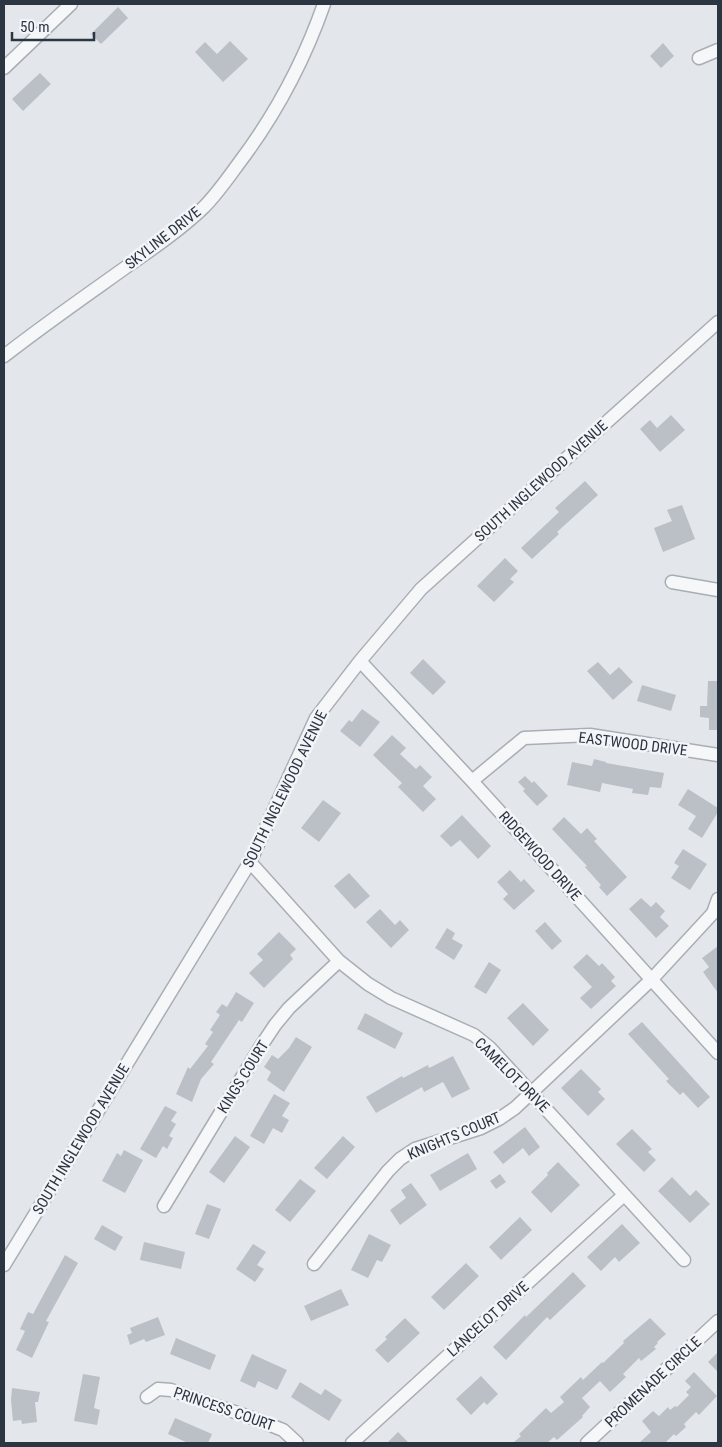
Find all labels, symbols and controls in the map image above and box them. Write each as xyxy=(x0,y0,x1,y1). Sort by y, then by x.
scale bar xyxy=(12,10,95,42)
text: 50 m xyxy=(20,18,50,36)
street label: SKYLINE DRIVE xyxy=(122,203,204,273)
street label: SOUTH INGLEWOOD AVENUE xyxy=(471,417,611,545)
street label: SOUTH INGLEWOOD AVENUE xyxy=(239,707,331,871)
street label: EASTWOOD DRIVE xyxy=(578,728,688,760)
street label: RIDGEWOOD DRIVE xyxy=(495,808,585,904)
street label: CAMELOT DRIVE xyxy=(471,1034,553,1116)
street label: KINGS COURT xyxy=(214,1037,273,1117)
street label: SOUTH INGLEWOOD AVENUE xyxy=(29,1060,133,1218)
street label: KNIGHTS COURT xyxy=(405,1108,503,1164)
street label: LANCELOT DRIVE xyxy=(443,1278,533,1360)
street label: PROMENADE CIRCLE xyxy=(601,1333,705,1431)
street label: PRINCESS COURT xyxy=(171,1383,277,1435)

